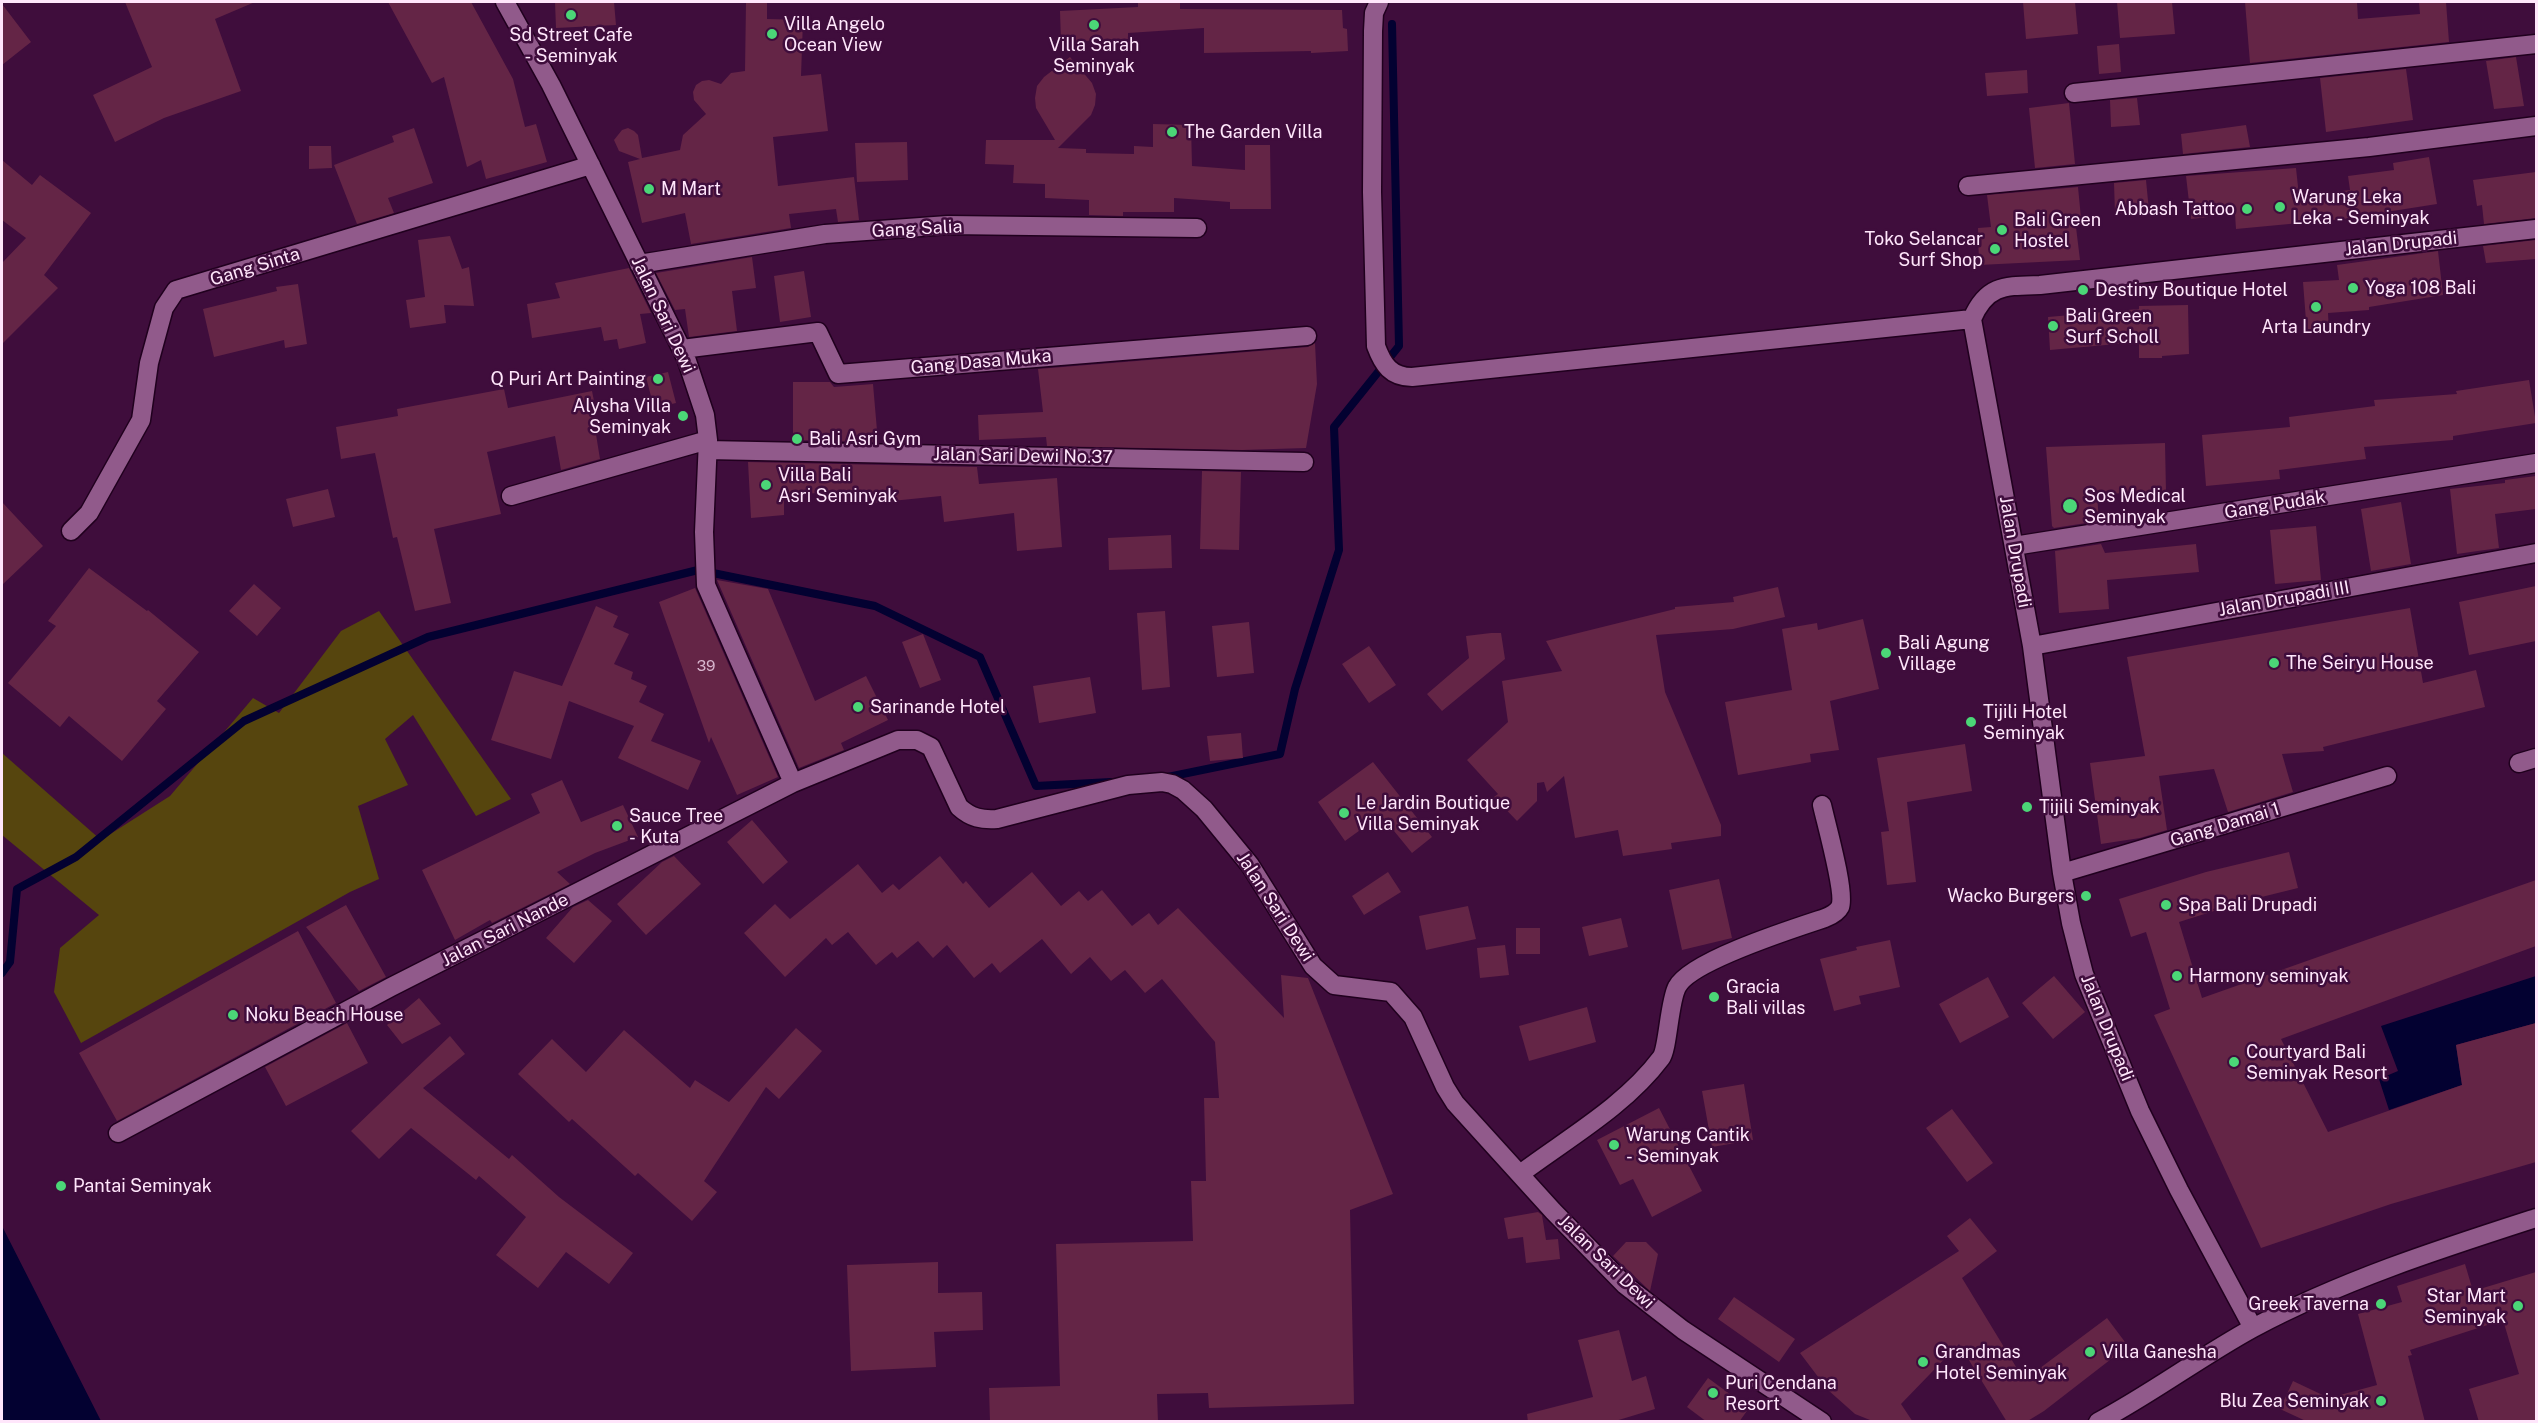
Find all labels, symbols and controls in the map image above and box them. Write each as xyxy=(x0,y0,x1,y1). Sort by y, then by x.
marker: Sd Street Cafe - Seminyak xyxy=(564,8,578,22)
place label: Villa Angelo Ocean View xyxy=(784,13,885,56)
marker: Villa Sarah Seminyak xyxy=(1087,18,1101,32)
place label: Sd Street Cafe - Seminyak xyxy=(509,24,633,66)
marker: Villa Angelo Ocean View xyxy=(765,27,779,41)
place label: Villa Sarah Seminyak xyxy=(1049,34,1139,76)
place label: The Garden Villa xyxy=(1184,121,1323,143)
marker: The Garden Villa xyxy=(1165,125,1179,139)
place label: M Mart xyxy=(661,178,721,200)
marker: M Mart xyxy=(642,182,656,196)
place label: Warung Leka Leka - Seminyak xyxy=(2292,186,2430,228)
place label: Abbash Tattoo xyxy=(2115,198,2235,220)
marker: Warung Leka Leka - Seminyak xyxy=(2273,200,2287,214)
marker: Abbash Tattoo xyxy=(2240,202,2254,216)
place label: Bali Green Hostel xyxy=(2014,209,2101,252)
street label: Gang Salia xyxy=(871,216,963,242)
marker: Bali Green Hostel xyxy=(1995,223,2009,237)
street label: Jalan Drupadi xyxy=(2344,227,2458,261)
place label: Toko Selancar Surf Shop xyxy=(1865,228,1983,270)
marker: Toko Selancar Surf Shop xyxy=(1988,242,2002,256)
street label: Gang Sinta xyxy=(208,243,302,291)
street label: Jalan Sari Dewi xyxy=(627,253,699,377)
place label: Yoga 108 Bali xyxy=(2365,277,2476,299)
place label: Destiny Boutique Hotel xyxy=(2095,279,2288,301)
marker: Yoga 108 Bali xyxy=(2346,281,2360,295)
marker: Destiny Boutique Hotel xyxy=(2076,283,2090,297)
marker: Arta Laundry xyxy=(2309,300,2323,314)
place label: Bali Green Surf Scholl xyxy=(2065,305,2159,348)
place label: Arta Laundry xyxy=(2261,316,2371,338)
marker: Bali Green Surf Scholl xyxy=(2046,319,2060,333)
street label: Gang Dasa Muka xyxy=(910,345,1052,379)
place label: Q Puri Art Painting xyxy=(490,368,646,390)
marker: Q Puri Art Painting xyxy=(651,372,665,386)
place label: Alysha Villa Seminyak xyxy=(573,395,671,438)
marker: Alysha Villa Seminyak xyxy=(676,409,690,423)
place label: Bali Asri Gym xyxy=(809,428,921,450)
marker: Bali Asri Gym xyxy=(790,432,804,446)
street label: Jalan Sari Dewi No.37 xyxy=(933,444,1113,468)
place label: Villa Bali Asri Seminyak xyxy=(778,464,897,506)
marker: Villa Bali Asri Seminyak xyxy=(759,478,773,492)
place label: Sos Medical Seminyak xyxy=(2084,485,2186,528)
street label: Gang Pudak xyxy=(2223,486,2327,524)
street label: Jalan Drupadi xyxy=(1995,494,2035,610)
marker: Sos Medical Seminyak xyxy=(2061,497,2079,515)
street label: Jalan Drupadi III xyxy=(2217,577,2351,621)
place label: Bali Agung Village xyxy=(1898,632,1990,674)
marker: Bali Agung Village xyxy=(1879,646,1893,660)
place label: The Seiryu House xyxy=(2286,652,2434,674)
marker: The Seiryu House xyxy=(2267,656,2281,670)
house number: 39 xyxy=(697,657,715,675)
place label: Sarinande Hotel xyxy=(870,696,1005,718)
marker: Sarinande Hotel xyxy=(851,700,865,714)
place label: Tijili Hotel Seminyak xyxy=(1983,701,2068,744)
marker: Tijili Hotel Seminyak xyxy=(1964,715,1978,729)
place label: Le Jardin Boutique Villa Seminyak xyxy=(1356,792,1510,834)
place label: Tijili Seminyak xyxy=(2039,796,2160,818)
street label: Gang Damai 1 xyxy=(2168,798,2282,852)
marker: Tijili Seminyak xyxy=(2020,800,2034,814)
place label: Sauce Tree - Kuta xyxy=(629,805,723,848)
marker: Le Jardin Boutique Villa Seminyak xyxy=(1337,806,1351,820)
marker: Sauce Tree - Kuta xyxy=(610,819,624,833)
street label: Jalan Sari Dewi xyxy=(1232,848,1318,966)
place label: Wacko Burgers xyxy=(1947,885,2074,907)
street label: Jalan Sari Nande xyxy=(438,889,572,971)
marker: Wacko Burgers xyxy=(2079,889,2093,903)
place label: Spa Bali Drupadi xyxy=(2178,894,2317,916)
marker: Spa Bali Drupadi xyxy=(2159,898,2173,912)
place label: Harmony seminyak xyxy=(2189,965,2349,987)
marker: Harmony seminyak xyxy=(2170,969,2184,983)
street label: Jalan Drupadi xyxy=(2076,972,2138,1084)
place label: Gracia Bali villas xyxy=(1726,976,1805,1018)
marker: Gracia Bali villas xyxy=(1707,990,1721,1004)
place label: Noku Beach House xyxy=(245,1004,403,1026)
marker: Noku Beach House xyxy=(226,1008,240,1022)
place label: Courtyard Bali Seminyak Resort xyxy=(2246,1041,2387,1084)
marker: Courtyard Bali Seminyak Resort xyxy=(2227,1055,2241,1069)
place label: Warung Cantik - Seminyak xyxy=(1626,1124,1750,1166)
marker: Warung Cantik - Seminyak xyxy=(1607,1138,1621,1152)
place label: Pantai Seminyak xyxy=(73,1175,212,1197)
marker: Pantai Seminyak xyxy=(54,1179,68,1193)
street label: Jalan Sari Dewi xyxy=(1553,1211,1659,1313)
place label: Star Mart Seminyak xyxy=(2424,1285,2506,1328)
place label: Greek Taverna xyxy=(2248,1293,2369,1315)
marker: Greek Taverna xyxy=(2374,1297,2388,1311)
marker: Star Mart Seminyak xyxy=(2511,1299,2525,1313)
place label: Grandmas Hotel Seminyak xyxy=(1935,1341,2067,1384)
place label: Villa Ganesha xyxy=(2102,1341,2217,1363)
marker: Villa Ganesha xyxy=(2083,1345,2097,1359)
marker: Grandmas Hotel Seminyak xyxy=(1916,1355,1930,1369)
place label: Puri Cendana Resort xyxy=(1725,1372,1837,1414)
marker: Puri Cendana Resort xyxy=(1706,1386,1720,1400)
place label: Blu Zea Seminyak xyxy=(2219,1390,2369,1412)
marker: Blu Zea Seminyak xyxy=(2374,1394,2388,1408)

